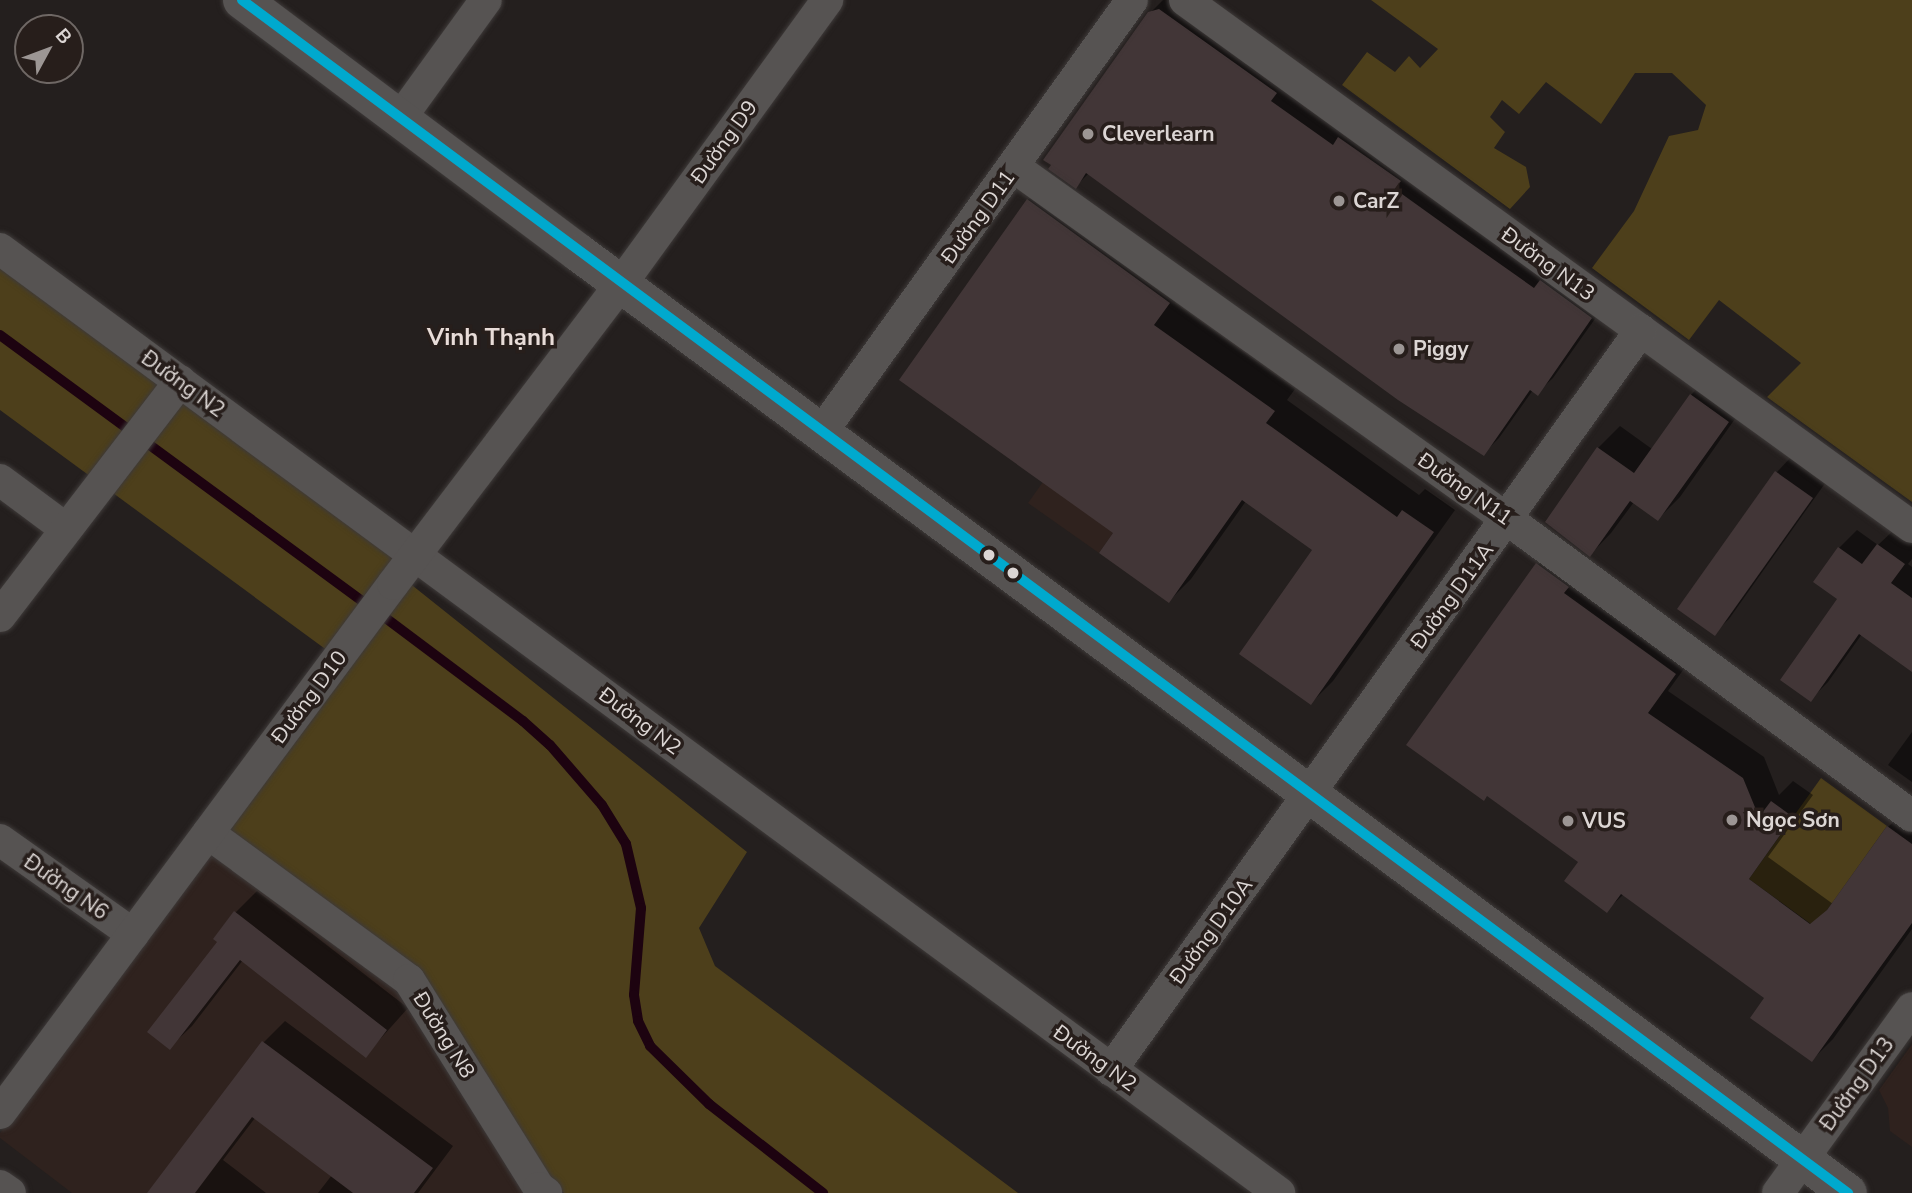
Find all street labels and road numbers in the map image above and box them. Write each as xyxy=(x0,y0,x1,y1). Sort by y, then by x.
street label: Đường D9 xyxy=(685,95,763,189)
street label: Đường D11 xyxy=(936,165,1020,269)
street label: Đường N13 xyxy=(1496,222,1600,306)
street label: Đường N2 xyxy=(136,345,230,423)
street label: Đường N11 xyxy=(1413,447,1517,531)
street label: Đường D11A xyxy=(1405,538,1499,654)
street label: Đường D10 xyxy=(266,646,352,748)
street label: Đường N2 xyxy=(594,682,686,760)
street label: Đường N6 xyxy=(19,849,113,925)
street label: Đường D10A xyxy=(1164,873,1258,989)
street label: Đường N8 xyxy=(408,987,480,1083)
street label: Đường N2 xyxy=(1048,1019,1142,1097)
street label: Đường D13 xyxy=(1815,1032,1899,1136)

